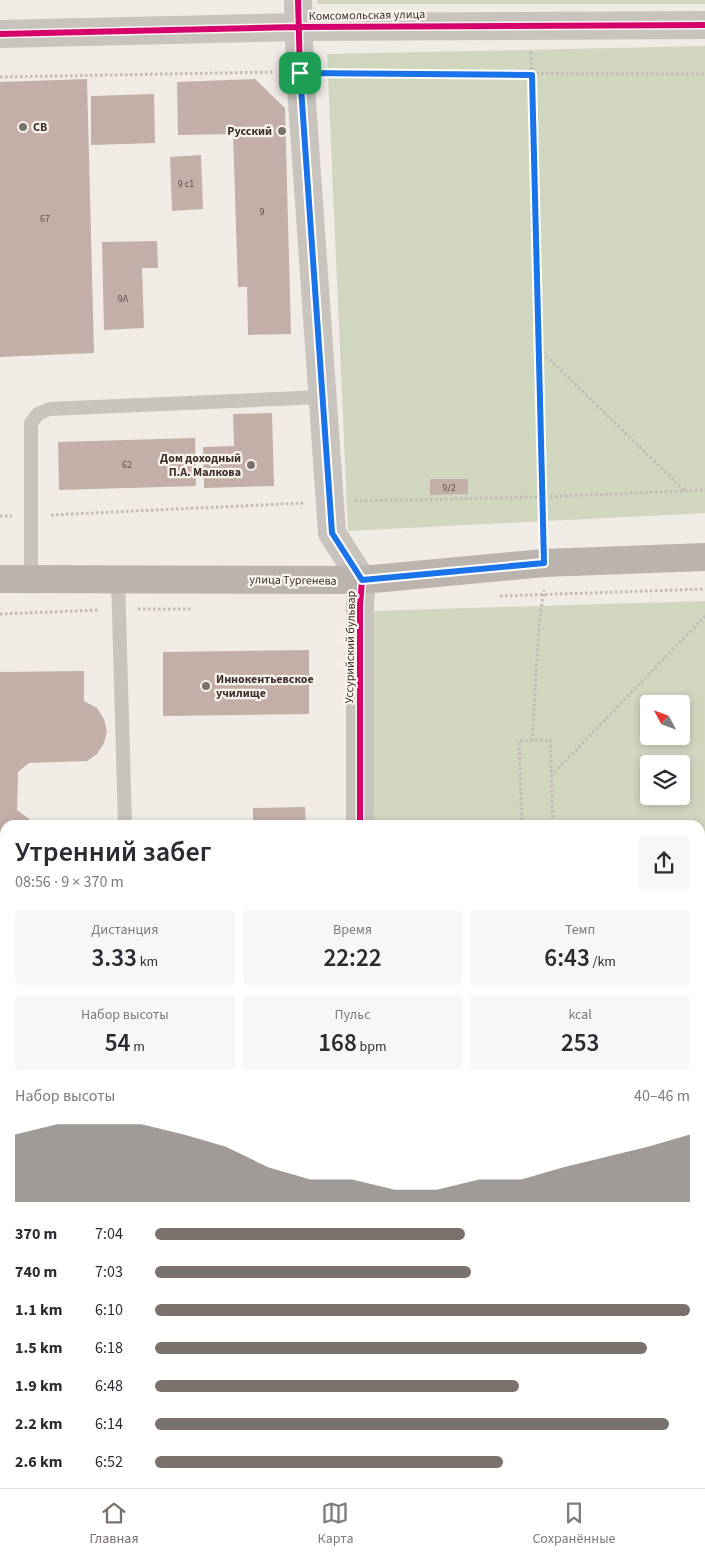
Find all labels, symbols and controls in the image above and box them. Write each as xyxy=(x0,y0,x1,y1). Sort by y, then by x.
street label: Комсомольская улица xyxy=(309,6,425,25)
pin xyxy=(279,52,321,94)
icon: arrive xyxy=(286,59,314,87)
place label: СВ xyxy=(33,119,47,136)
marker: СВ xyxy=(17,121,29,133)
place label: Русский xyxy=(227,123,272,140)
marker: Русский xyxy=(276,125,288,137)
house number: 9 с1 xyxy=(178,177,194,191)
house number: 9 xyxy=(260,205,265,219)
house number: 67 xyxy=(40,212,50,226)
house number: 9А xyxy=(118,292,129,306)
place label: Дом доходный П.А. Малкова xyxy=(160,450,241,481)
house number: 62 xyxy=(122,458,132,472)
marker: Дом доходный П.А. Малкова xyxy=(245,459,257,471)
house number: 9/2 xyxy=(442,481,456,495)
street label: улица Тургенева xyxy=(249,571,337,590)
street label: Уссурийский бульвар xyxy=(341,590,360,703)
place label: Иннокентьевское училище xyxy=(216,671,314,702)
marker: Иннокентьевское училище xyxy=(200,680,212,692)
north arrow xyxy=(640,695,690,745)
map controls xyxy=(640,695,690,805)
button: layers xyxy=(640,755,690,805)
text: Утренний забег xyxy=(15,832,212,872)
button: share xyxy=(638,837,690,889)
text: 08:56 · 9 × 370 m xyxy=(15,871,124,893)
text: Дистанция xyxy=(91,920,158,940)
text: Время xyxy=(333,920,372,940)
text: Темп xyxy=(565,920,595,940)
text: 3.33 xyxy=(91,940,137,976)
text: 22:22 xyxy=(323,940,382,976)
text: 6:43 xyxy=(544,940,590,976)
text: km xyxy=(137,952,158,972)
text: /km xyxy=(590,952,616,972)
text: Набор высоты xyxy=(81,1005,169,1025)
text: Пульс xyxy=(334,1005,371,1025)
text: kcal xyxy=(568,1005,592,1025)
text: 54 xyxy=(105,1025,130,1061)
text: 168 xyxy=(318,1025,357,1061)
text: 253 xyxy=(561,1025,599,1061)
text: m xyxy=(130,1037,145,1057)
text: bpm xyxy=(357,1037,387,1057)
text: Набор высоты xyxy=(15,1085,115,1107)
text: 40–46 m xyxy=(634,1085,690,1107)
text: 370 m xyxy=(15,1223,57,1245)
text: 7:04 xyxy=(95,1223,123,1245)
text: 740 m xyxy=(15,1261,57,1283)
text: 7:03 xyxy=(95,1261,123,1283)
text: 1.1 km xyxy=(15,1299,62,1321)
text: 6:10 xyxy=(95,1299,123,1321)
text: 1.5 km xyxy=(15,1337,62,1359)
text: 6:18 xyxy=(95,1337,123,1359)
text: 1.9 km xyxy=(15,1375,62,1397)
text: 6:48 xyxy=(95,1375,123,1397)
text: 2.2 km xyxy=(15,1413,62,1435)
text: 6:14 xyxy=(95,1413,123,1435)
text: 2.6 km xyxy=(15,1451,62,1473)
text: 6:52 xyxy=(95,1451,123,1473)
tab: Главная xyxy=(89,1499,139,1549)
tab: Карта xyxy=(318,1499,353,1549)
tab: Сохранённые xyxy=(532,1499,616,1549)

